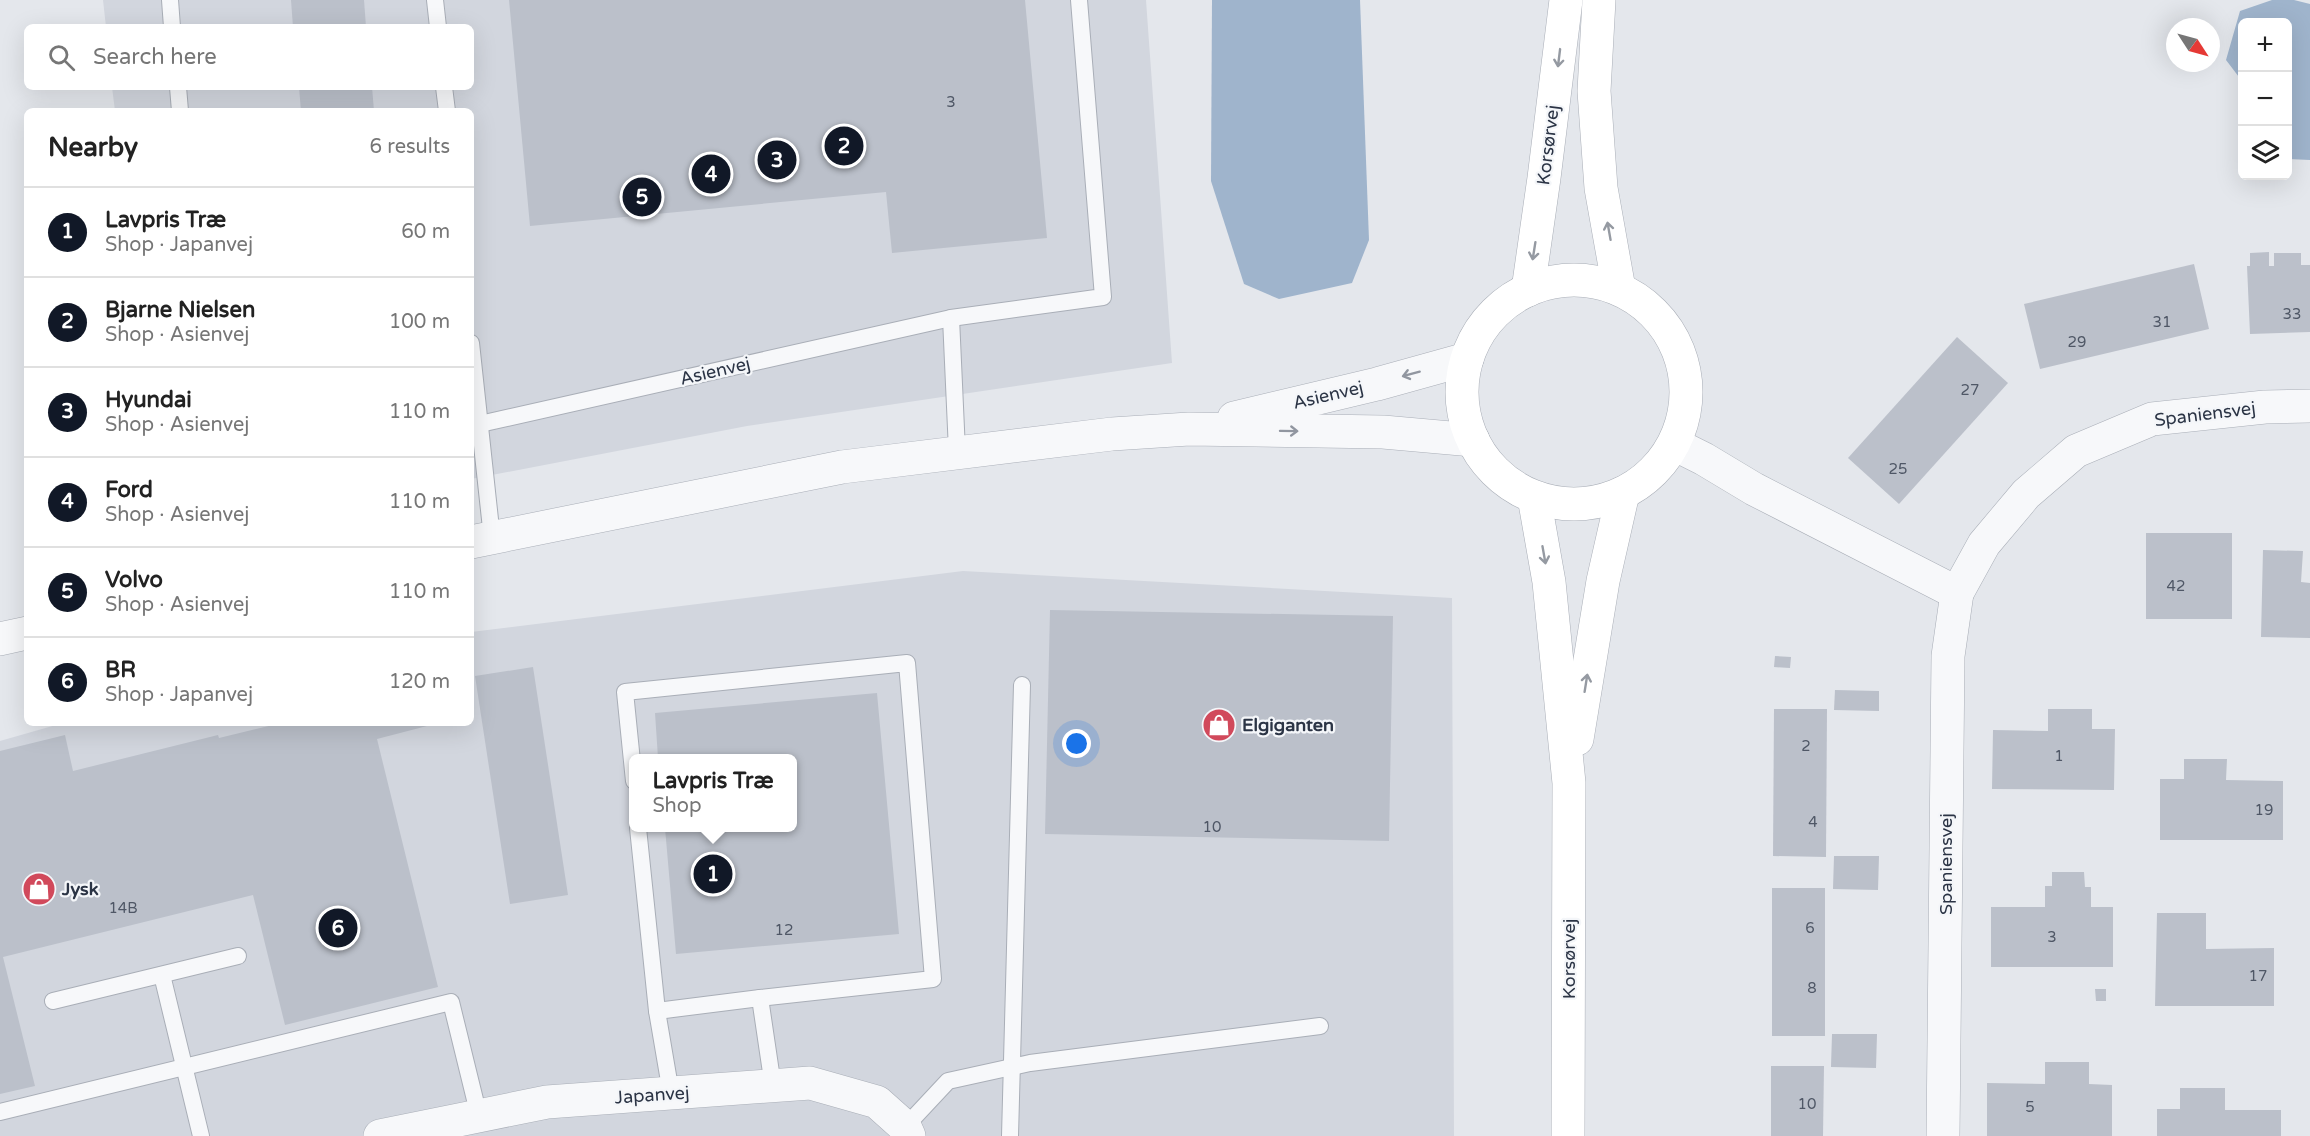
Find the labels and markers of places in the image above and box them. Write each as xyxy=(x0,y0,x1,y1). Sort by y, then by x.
pin: 2 xyxy=(824,124,864,168)
pin: 3 xyxy=(758,138,796,182)
pin: 4 xyxy=(692,152,730,196)
pin: 5 xyxy=(622,174,662,220)
shop icon: Elgiganten xyxy=(1201,707,1237,743)
place label: Elgiganten xyxy=(1242,714,1334,736)
pin: 1 xyxy=(694,852,732,896)
shop icon: Jysk xyxy=(21,871,57,907)
place label: Jysk xyxy=(61,878,99,900)
pin: 6 xyxy=(318,906,358,950)

